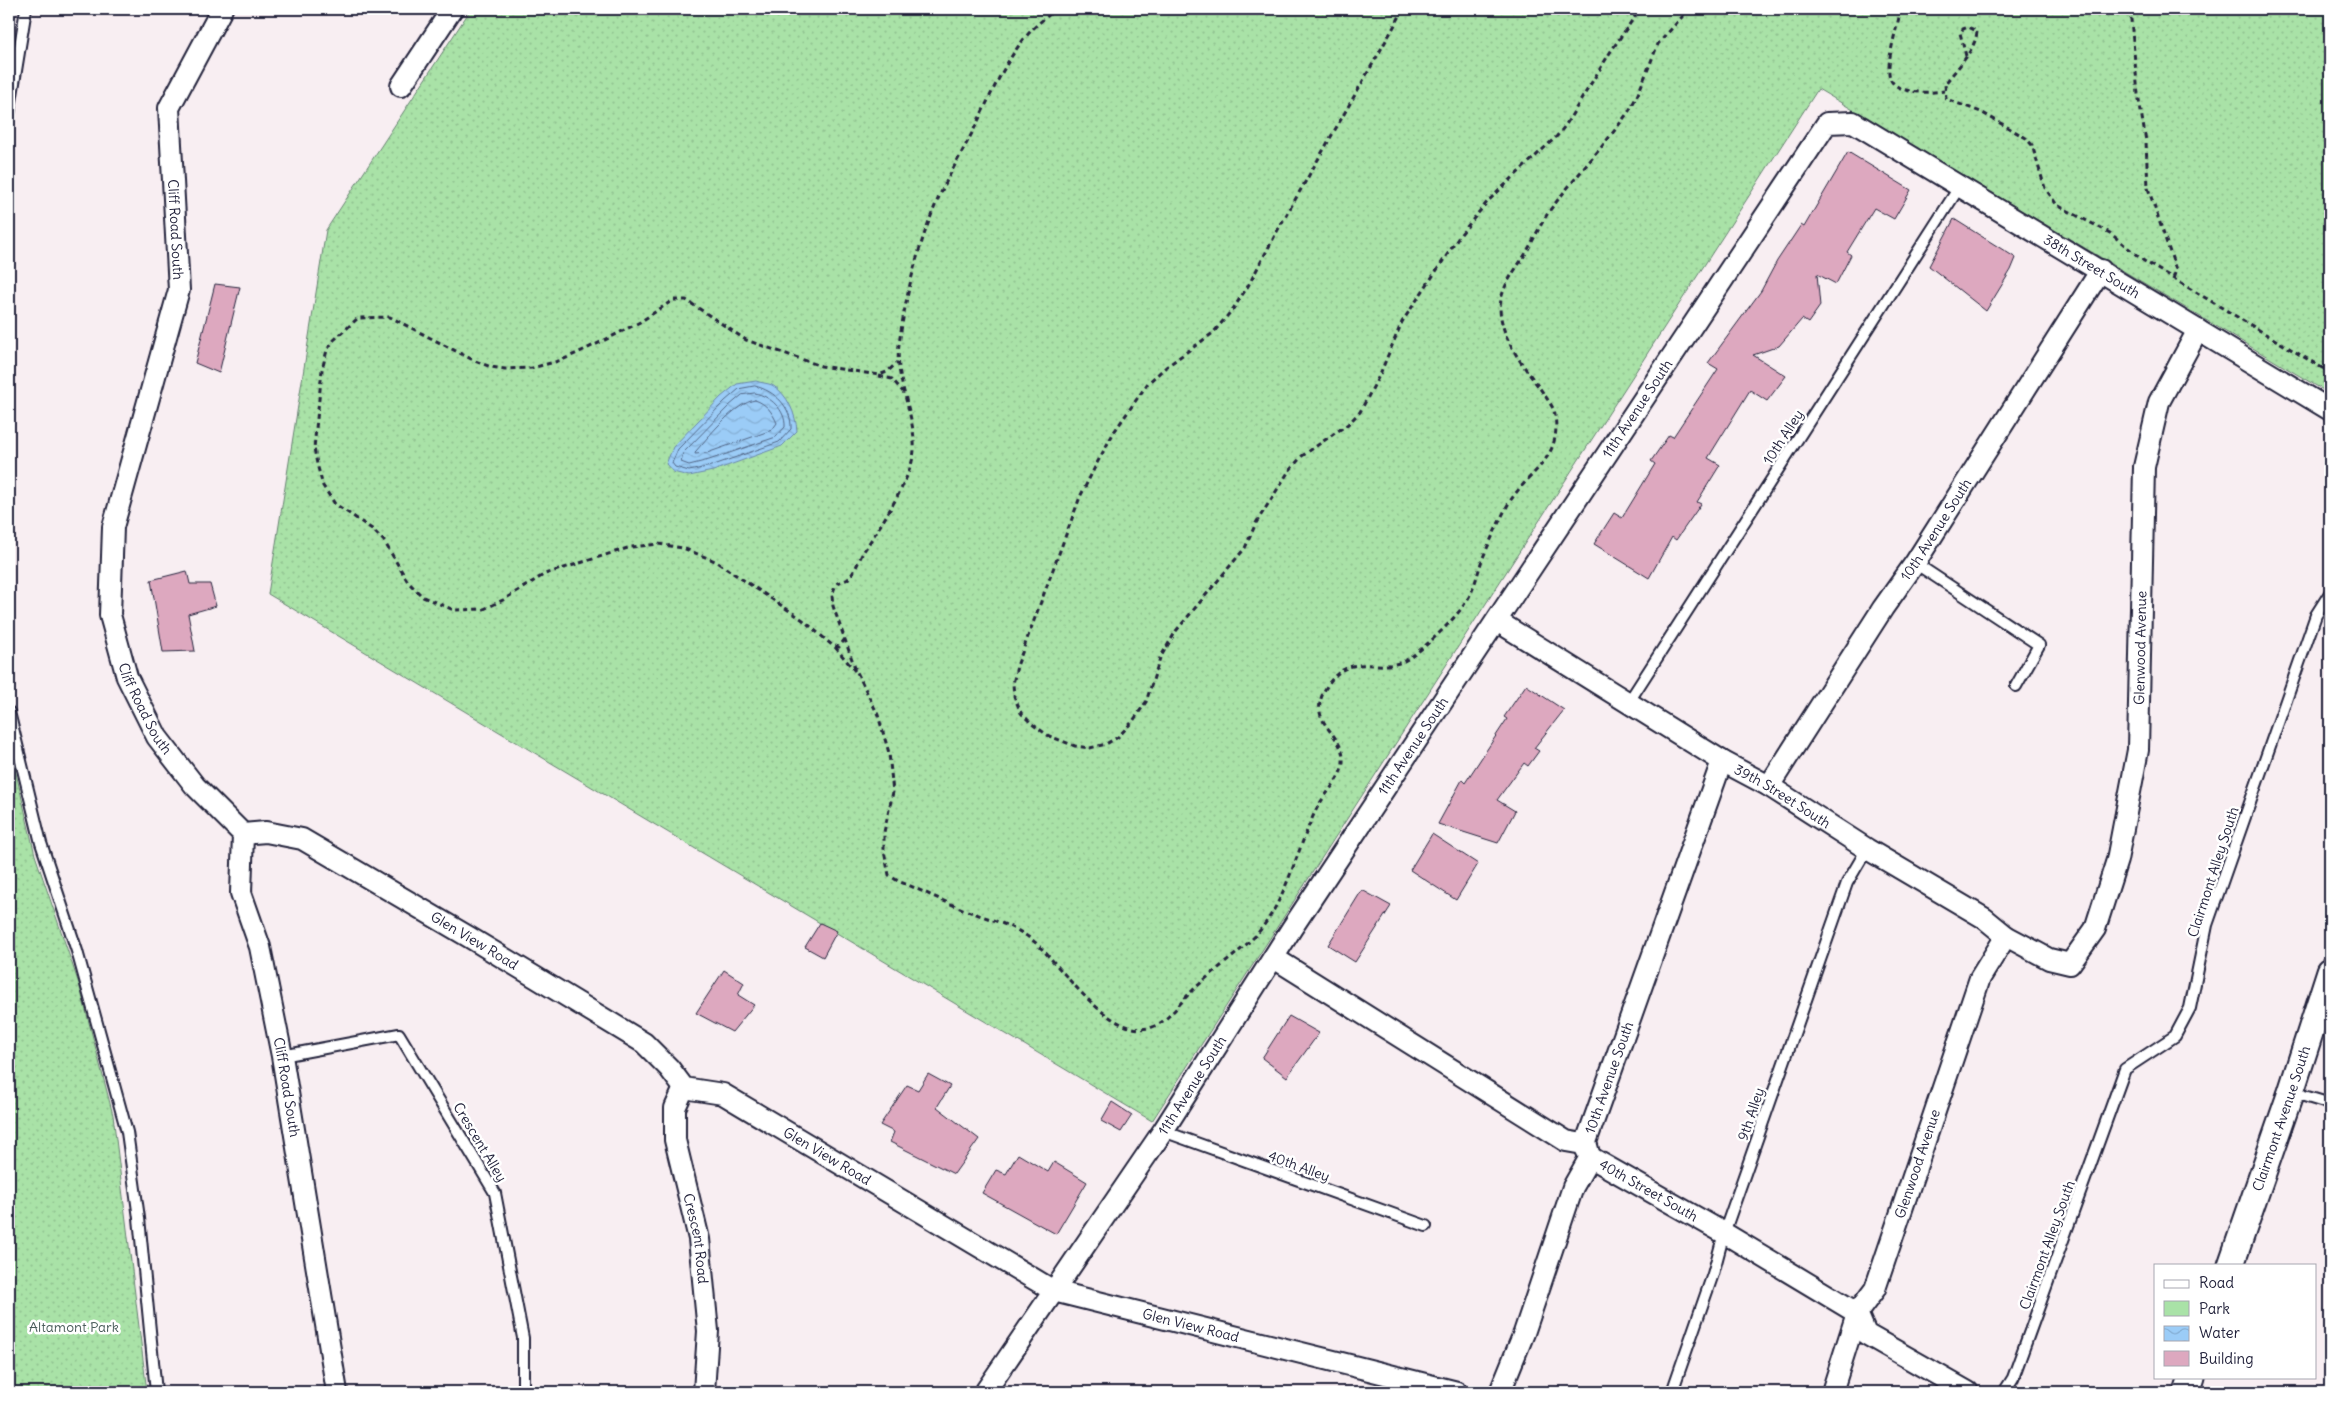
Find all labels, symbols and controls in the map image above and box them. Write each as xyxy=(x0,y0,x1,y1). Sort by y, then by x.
street label: Cliff Road South xyxy=(164,179,187,280)
street label: 38th Street South xyxy=(2040,230,2143,302)
street label: 11th Avenue South xyxy=(1598,356,1676,461)
street label: 10th Alley xyxy=(1759,406,1807,468)
street label: 10th Avenue South xyxy=(1896,475,1975,584)
street label: Glenwood Avenue xyxy=(2130,591,2150,705)
street label: Cliff Road South xyxy=(115,661,176,758)
street label: 11th Avenue South xyxy=(1374,693,1452,799)
street label: 39th Street South xyxy=(1731,760,1834,832)
street label: Clairmont Alley South xyxy=(2183,805,2243,939)
street label: Glen View Road xyxy=(427,908,522,974)
street label: 10th Avenue South xyxy=(1581,1019,1637,1136)
street label: 11th Avenue South xyxy=(1154,1032,1230,1139)
street label: Cliff Road South xyxy=(269,1036,304,1138)
street label: Clairmont Avenue South xyxy=(2248,1043,2314,1193)
street label: 9th Alley xyxy=(1734,1085,1768,1143)
street label: Crescent Alley xyxy=(449,1099,511,1185)
street label: Glenwood Avenue xyxy=(1890,1107,1944,1221)
street label: Glen View Road xyxy=(780,1123,874,1189)
street label: 40th Alley xyxy=(1266,1147,1332,1185)
street label: 40th Street South xyxy=(1596,1155,1701,1225)
street label: Clairmont Alley South xyxy=(2015,1178,2079,1312)
street label: Crescent Road xyxy=(679,1192,712,1285)
legend xyxy=(2154,1264,2316,1378)
text: Road xyxy=(2199,1273,2234,1292)
text: Park xyxy=(2199,1299,2230,1318)
street label: Glen View Road xyxy=(1141,1305,1241,1346)
park label: Altamont Park xyxy=(29,1318,119,1336)
text: Water xyxy=(2199,1323,2240,1342)
text: Building xyxy=(2199,1349,2254,1368)

